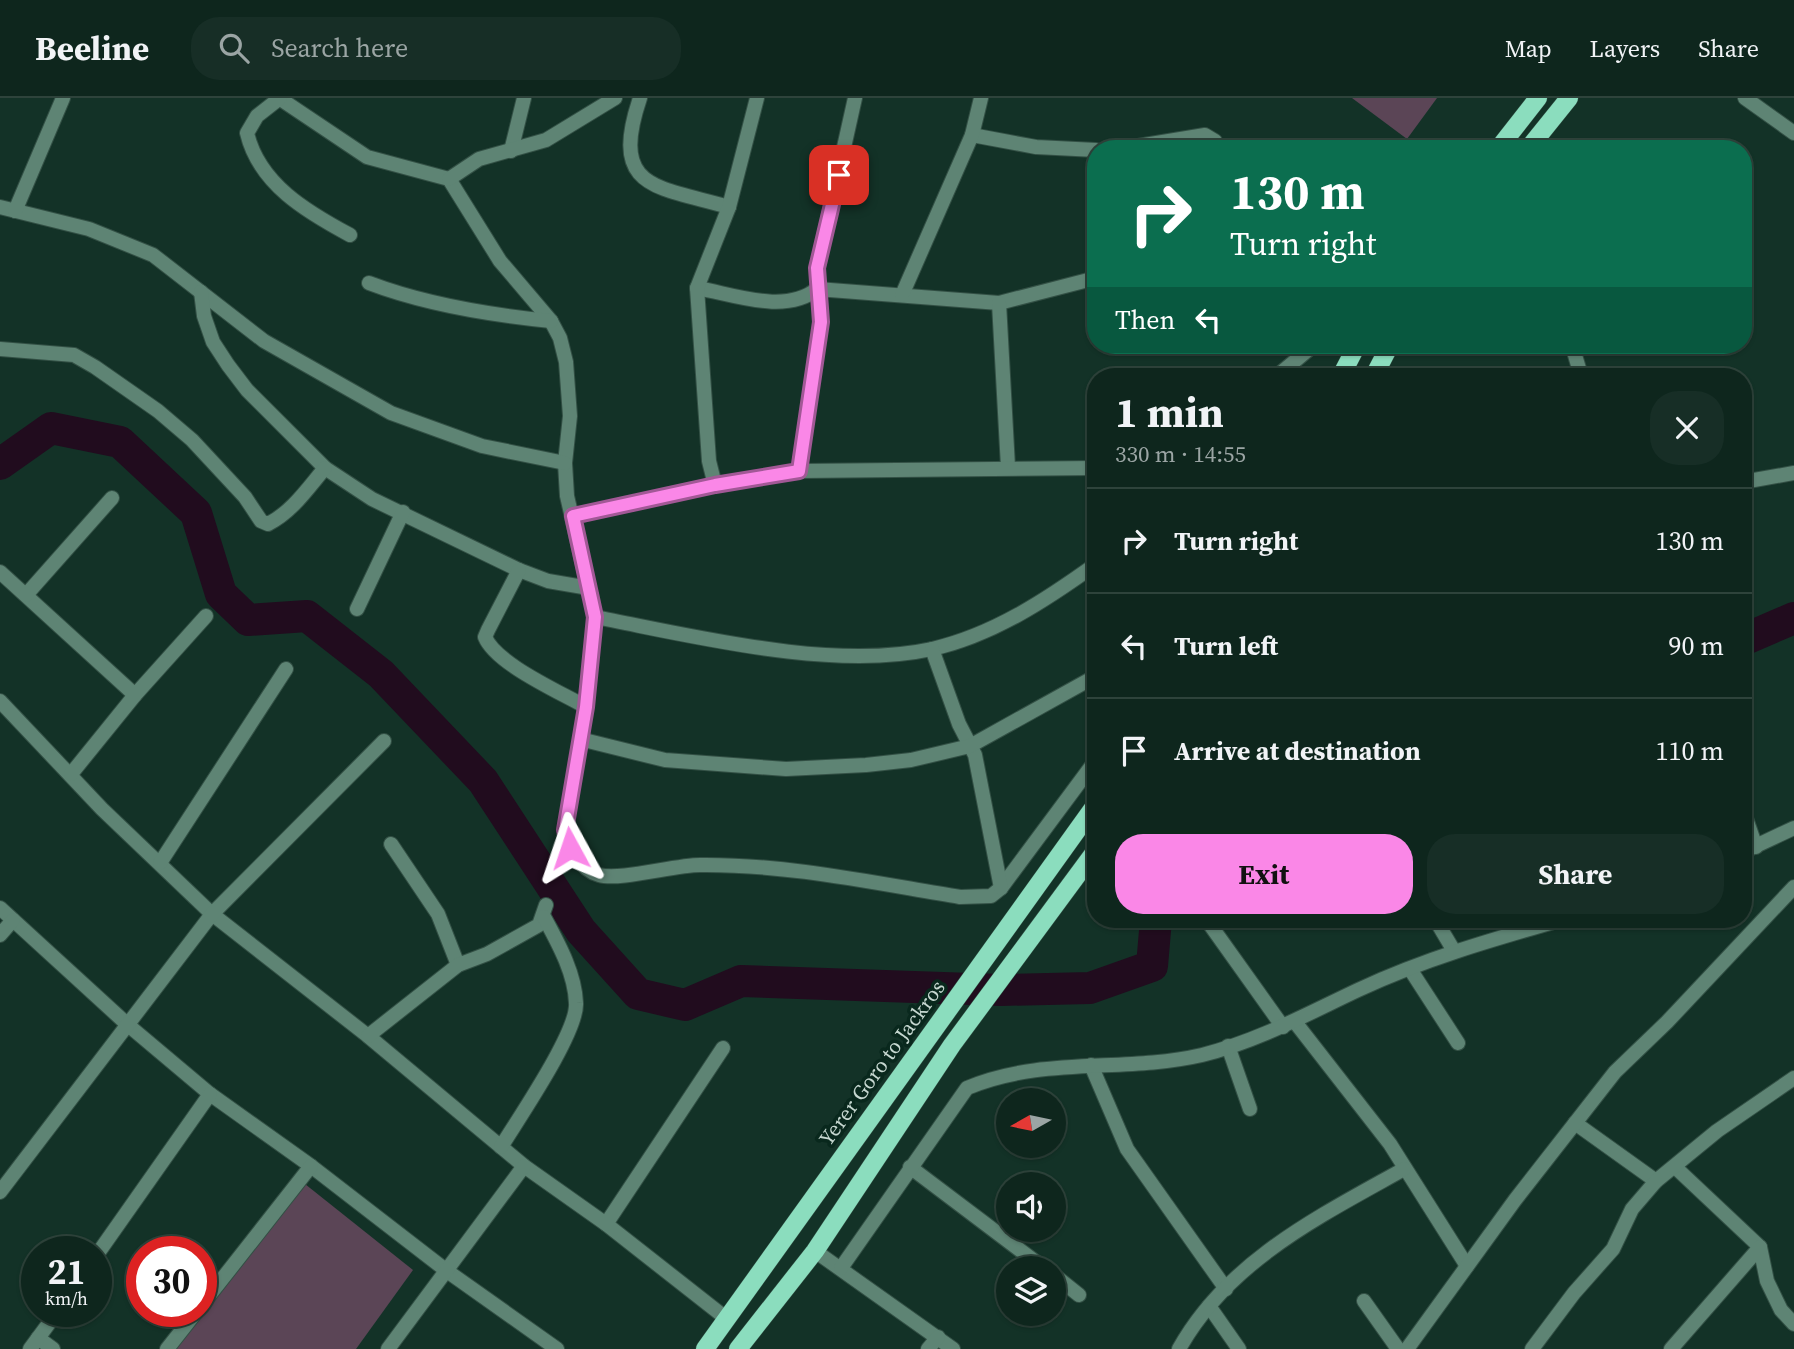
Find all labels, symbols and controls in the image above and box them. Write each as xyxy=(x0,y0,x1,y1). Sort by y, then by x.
search box xyxy=(191,17,681,80)
text: Beeline xyxy=(35,26,149,71)
icon: search xyxy=(215,29,253,67)
text: Search here xyxy=(271,30,408,66)
text: Map xyxy=(1505,32,1552,65)
text: Layers xyxy=(1590,32,1660,65)
text: Share xyxy=(1698,32,1759,65)
pin xyxy=(809,145,869,205)
icon: arrive xyxy=(820,156,858,194)
text: 130 m xyxy=(1230,158,1365,225)
icon: right xyxy=(1115,168,1206,259)
text: Turn right xyxy=(1230,222,1376,266)
icon: left xyxy=(1189,301,1227,339)
text: Then xyxy=(1115,302,1175,338)
text: 1 min xyxy=(1115,383,1224,441)
button: close xyxy=(1650,391,1724,465)
text: 330 m · 14:55 xyxy=(1115,438,1246,470)
icon: right xyxy=(1115,522,1153,560)
text: Turn right xyxy=(1174,523,1298,559)
text: 130 m xyxy=(1656,523,1724,559)
icon: left xyxy=(1115,627,1153,665)
text: Turn left xyxy=(1174,628,1278,664)
text: 90 m xyxy=(1669,628,1724,664)
icon: arrive xyxy=(1115,732,1153,770)
text: Arrive at destination xyxy=(1174,733,1421,769)
text: 110 m xyxy=(1656,733,1724,769)
position arrow xyxy=(533,811,607,885)
button: Exit xyxy=(1115,834,1413,914)
button: Share xyxy=(1427,834,1724,914)
street label: Yerer Goro to Jackros xyxy=(812,974,952,1151)
north arrow xyxy=(996,1088,1066,1158)
map controls xyxy=(996,1088,1066,1326)
button: sound xyxy=(996,1172,1066,1242)
speed limit sign: 30 xyxy=(126,1236,217,1327)
text: 21 xyxy=(48,1248,85,1296)
button: layers xyxy=(996,1256,1066,1326)
text: km/h xyxy=(45,1286,88,1311)

